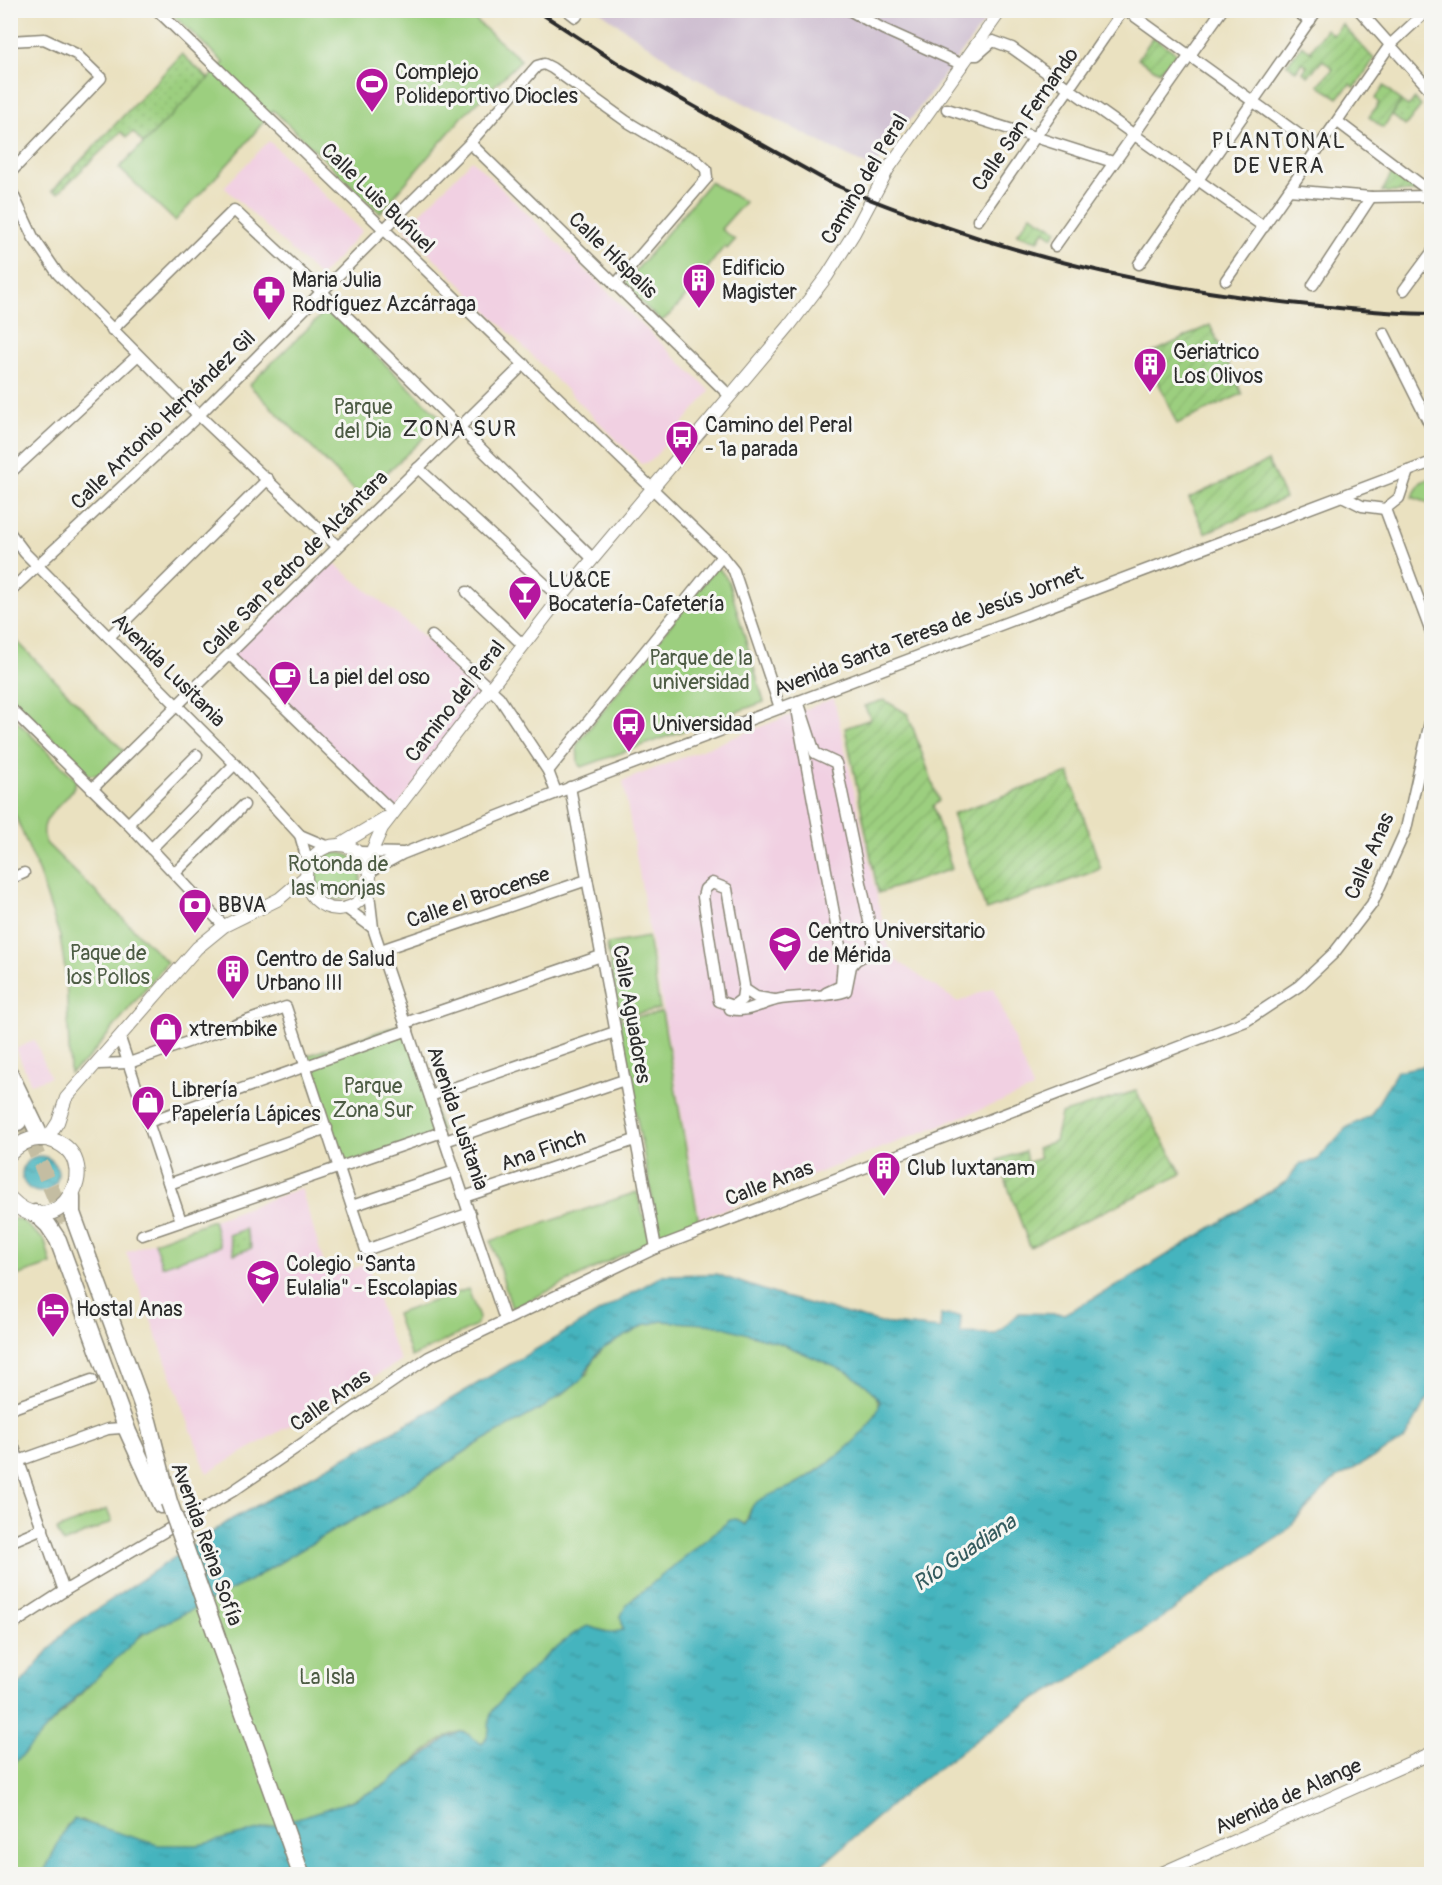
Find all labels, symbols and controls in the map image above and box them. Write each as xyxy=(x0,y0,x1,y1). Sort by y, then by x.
street label: Calle San Fernando xyxy=(966,42,1085,196)
place label: Complejo Polideportivo Diocles xyxy=(395,59,578,110)
sports icon: Complejo Polideportivo Diocles xyxy=(354,66,390,113)
street label: Camino del Peral xyxy=(815,109,914,249)
district label: PLANTONAL DE VERA xyxy=(1212,127,1346,180)
street label: Calle Luis Buñuel xyxy=(315,137,440,260)
street label: Calle Híspalis xyxy=(562,206,663,305)
place label: Edificio Magister xyxy=(722,255,797,306)
building icon: Edificio Magister xyxy=(681,262,717,309)
place label: Maria Julia Rodríguez Azcárraga xyxy=(292,267,476,318)
pharmacy icon: Maria Julia Rodríguez Azcárraga xyxy=(251,274,287,321)
street label: Calle Antonio Hernández Gil xyxy=(65,325,261,516)
place label: Geriatrico Los Olivos xyxy=(1173,339,1263,390)
building icon: Geriatrico Los Olivos xyxy=(1132,346,1168,393)
park label: Parque del Dia xyxy=(334,394,393,445)
place label: Camino del Peral - 1ª parada xyxy=(705,412,853,463)
district label: ZONA SUR xyxy=(402,415,518,443)
bus stop icon: Camino del Peral - 1ª parada xyxy=(664,419,700,466)
street label: Calle San Pedro de Alcántara xyxy=(197,465,394,662)
street label: Avenida Santa Teresa de Jesús Jornet xyxy=(770,560,1087,703)
place label: LU&CE Bocatería-Cafetería xyxy=(548,567,724,618)
bar icon: LU&CE Bocatería-Cafetería xyxy=(507,574,543,621)
street label: Avenida Lusitania xyxy=(106,608,231,733)
street label: Camino del Peral xyxy=(399,635,511,768)
park label: Parque de la universidad xyxy=(649,645,753,696)
cafe icon: La piel del oso xyxy=(267,659,303,706)
place label: La piel del oso xyxy=(308,664,430,691)
bus stop icon: Universidad xyxy=(611,706,647,753)
place label: Universidad xyxy=(652,711,753,738)
street label: Calle Anas xyxy=(1338,808,1401,904)
park label: Rotonda de las monjas xyxy=(288,851,389,902)
street label: Calle el Brocense xyxy=(403,860,554,935)
bank icon: BBVA xyxy=(177,887,213,934)
place label: BBVA xyxy=(218,892,266,919)
place label: Centro Universitario de Mérida xyxy=(808,918,985,969)
school or university icon: Centro Universitario de Mérida xyxy=(767,925,803,972)
park label: Paque de los Pollos xyxy=(66,940,150,991)
street label: Calle Aguadores xyxy=(606,943,657,1086)
place label: Centro de Salud Urbano III xyxy=(256,946,395,997)
building icon: Centro de Salud Urbano III xyxy=(215,953,251,1000)
shop icon: xtrembike xyxy=(148,1011,184,1058)
place label: xtrembike xyxy=(189,1016,278,1043)
street label: Avenida Lusitania xyxy=(420,1043,495,1194)
park label: Parque Zona Sur xyxy=(332,1073,414,1124)
place label: Librería Papelería Lápices xyxy=(171,1077,321,1128)
shop icon: Librería Papelería Lápices xyxy=(130,1084,166,1131)
street label: Ana Finch xyxy=(497,1123,589,1178)
building icon: Club Iuxtanam xyxy=(866,1150,902,1197)
street label: Calle Anas xyxy=(721,1154,818,1213)
place label: Club Iuxtanam xyxy=(907,1155,1035,1182)
place label: Colegio "Santa Eulalia" - Escolapias xyxy=(286,1251,458,1302)
school or university icon: Colegio "Santa Eulalia" - Escolapias xyxy=(245,1258,281,1305)
hotel icon: Hostal Anas xyxy=(35,1291,71,1338)
place label: Hostal Anas xyxy=(76,1296,183,1323)
street label: Calle Anas xyxy=(285,1363,376,1438)
street label: Avenida Reina Sofía xyxy=(164,1459,249,1630)
water label: Río Guadiana xyxy=(908,1507,1023,1598)
park label: La Isla xyxy=(299,1664,355,1691)
street label: Avenida de Alange xyxy=(1211,1752,1366,1841)

